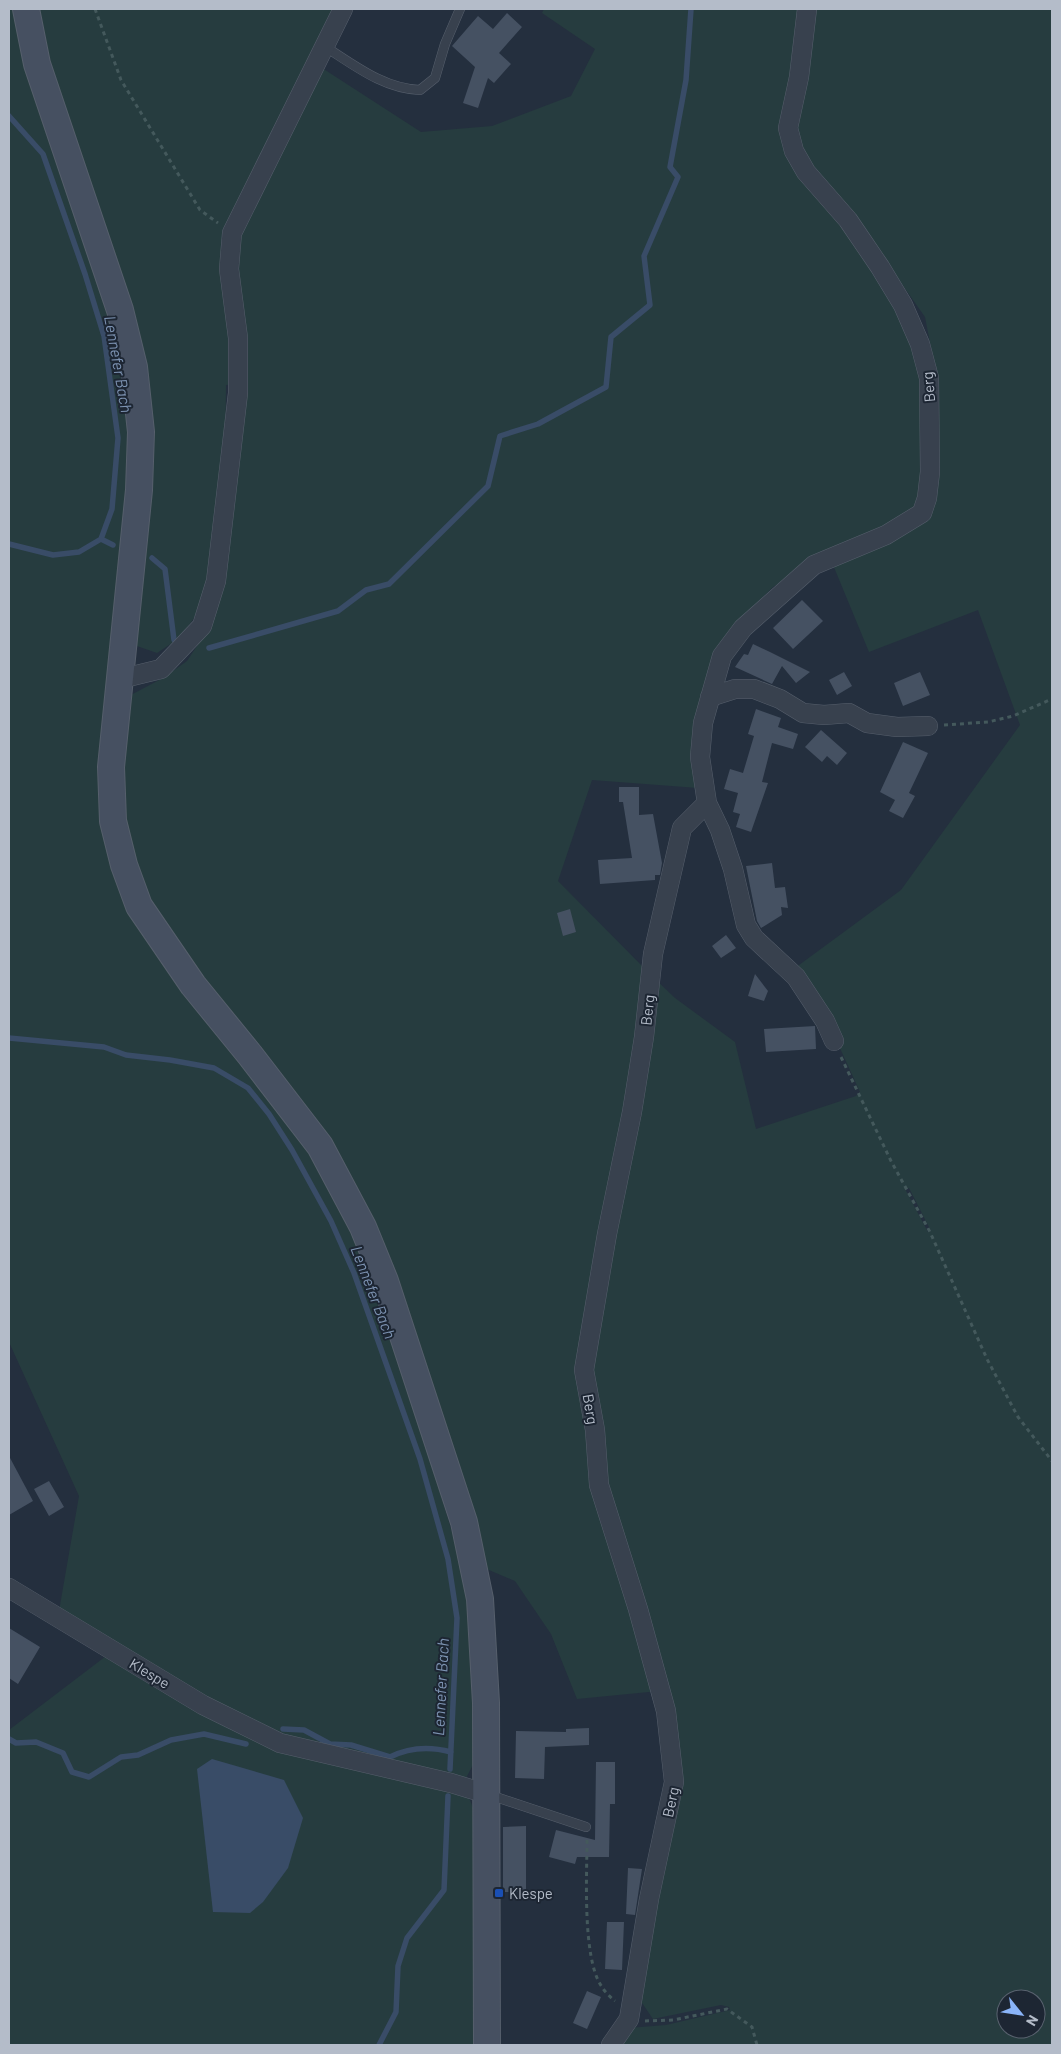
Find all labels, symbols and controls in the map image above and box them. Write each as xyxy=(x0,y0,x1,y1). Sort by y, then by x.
water label: Lennefer Bach xyxy=(101,314,137,414)
street label: Berg xyxy=(918,371,938,403)
street label: Berg xyxy=(636,994,658,1026)
water label: Lennefer Bach xyxy=(348,1243,400,1341)
street label: Berg xyxy=(579,1392,603,1426)
water label: Lennefer Bach xyxy=(428,1638,452,1736)
street label: Klespe xyxy=(127,1654,173,1692)
street label: Berg xyxy=(658,1785,682,1819)
place label: Klespe xyxy=(509,1884,553,1902)
marker: Klespe xyxy=(493,1887,505,1899)
north arrow xyxy=(996,1989,1046,2039)
text: N xyxy=(1023,2012,1042,2029)

